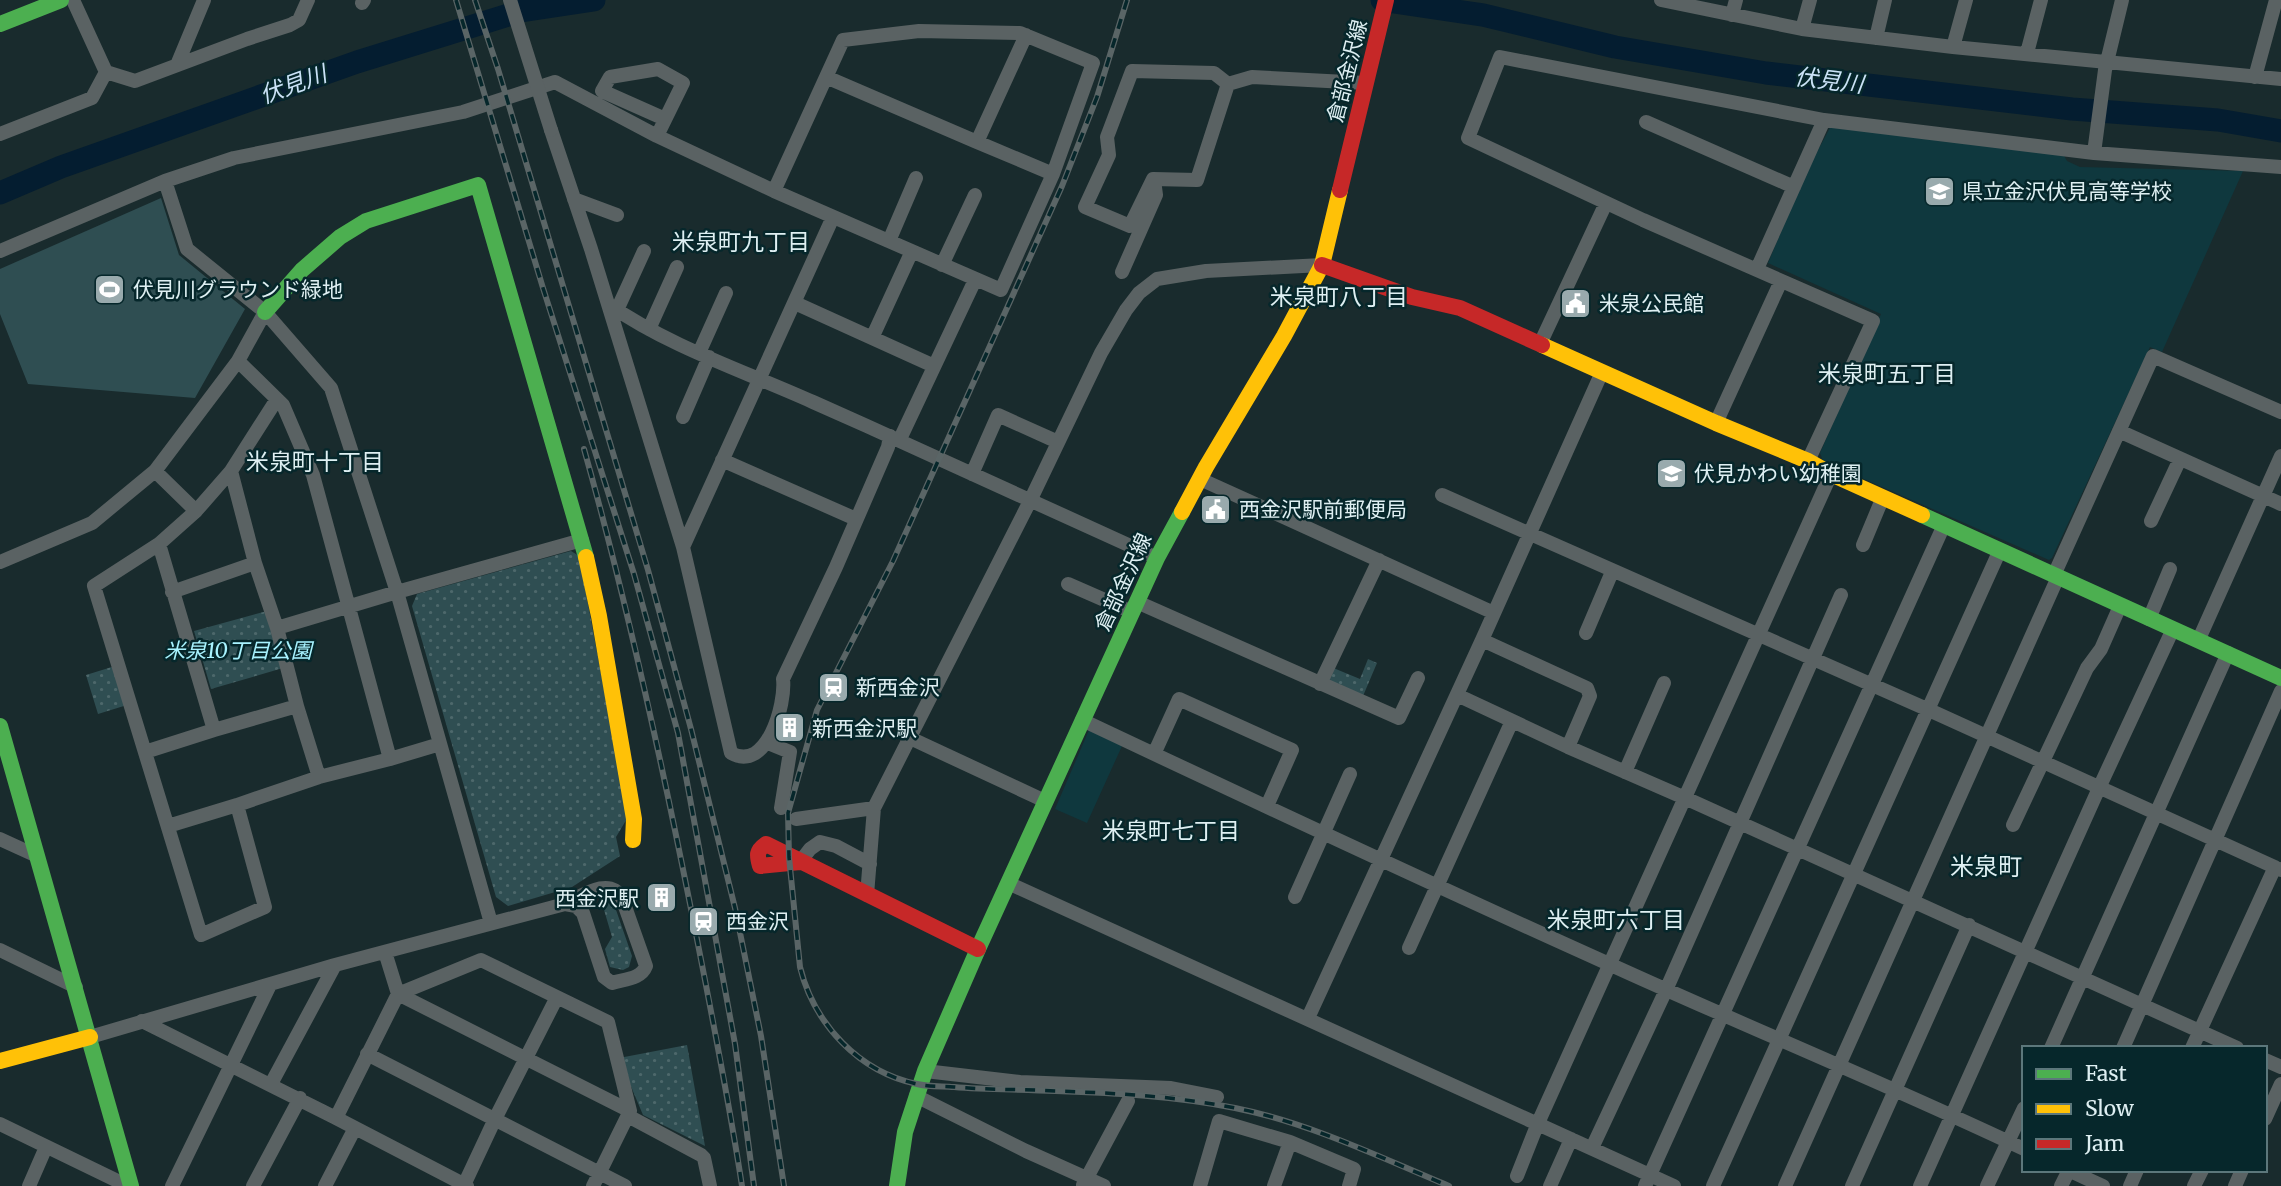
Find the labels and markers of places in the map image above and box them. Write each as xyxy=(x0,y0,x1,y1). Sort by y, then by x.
school or university icon: 県立金沢伏見高等学校 xyxy=(1922,174,1956,208)
place label: 県立金沢伏見高等学校 xyxy=(1962,178,2172,205)
sports icon: 伏見川グラウンド緑地 xyxy=(93,272,127,306)
place label: 伏見川グラウンド緑地 xyxy=(133,276,343,303)
public building icon: 米泉公民館 xyxy=(1559,286,1593,320)
place label: 米泉公民館 xyxy=(1599,290,1704,317)
school or university icon: 伏見かわい幼稚園 xyxy=(1654,456,1688,490)
place label: 伏見かわい幼稚園 xyxy=(1694,460,1862,487)
public building icon: 西金沢駅前郵便局 xyxy=(1199,492,1233,526)
place label: 西金沢駅前郵便局 xyxy=(1239,496,1407,523)
station icon: 新西金沢 xyxy=(816,670,850,704)
place label: 新西金沢 xyxy=(856,674,940,701)
building icon: 新西金沢駅 xyxy=(772,711,806,745)
place label: 新西金沢駅 xyxy=(812,715,917,742)
building icon: 西金沢駅 xyxy=(645,881,679,915)
place label: 西金沢駅 xyxy=(555,885,639,912)
station icon: 西金沢 xyxy=(686,904,720,938)
place label: 西金沢 xyxy=(726,908,789,935)

